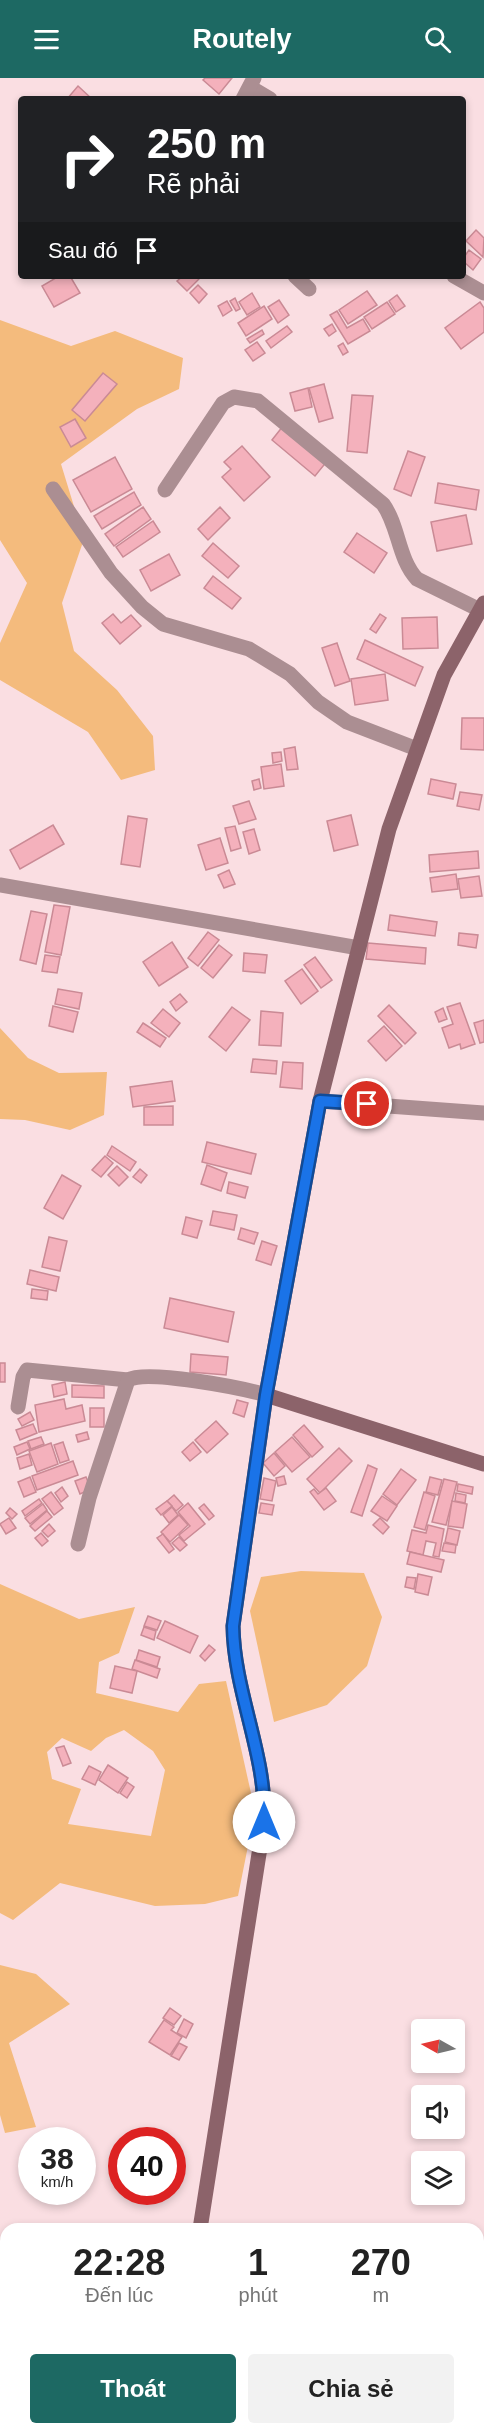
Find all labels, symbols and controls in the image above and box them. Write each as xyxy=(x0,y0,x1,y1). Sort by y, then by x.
icon: menu xyxy=(30,23,63,56)
icon: search xyxy=(421,23,454,56)
text: Routely xyxy=(192,24,292,54)
icon: right xyxy=(48,120,126,198)
text: 250 m xyxy=(147,120,266,167)
text: Rẽ phải xyxy=(147,169,240,199)
icon: arrive xyxy=(130,234,163,267)
text: Sau đó xyxy=(48,238,118,263)
pin xyxy=(341,1078,392,1129)
icon: arrive xyxy=(350,1087,383,1120)
position arrow xyxy=(232,1790,296,1854)
north arrow xyxy=(411,2019,465,2073)
map controls xyxy=(411,2019,465,2205)
button: sound xyxy=(411,2085,465,2139)
speed limit sign: 40 xyxy=(108,2127,186,2205)
text: 38 xyxy=(40,2142,74,2175)
button: layers xyxy=(411,2151,465,2205)
text: km/h xyxy=(41,2173,73,2190)
text: 22:28 xyxy=(73,2242,165,2283)
text: 1 xyxy=(248,2242,268,2283)
text: 270 xyxy=(351,2242,411,2283)
text: Đến lúc xyxy=(85,2284,153,2306)
text: phút xyxy=(239,2284,277,2306)
text: m xyxy=(372,2284,389,2306)
button: Thoát xyxy=(30,2354,236,2423)
button: Chia sẻ xyxy=(248,2354,454,2423)

